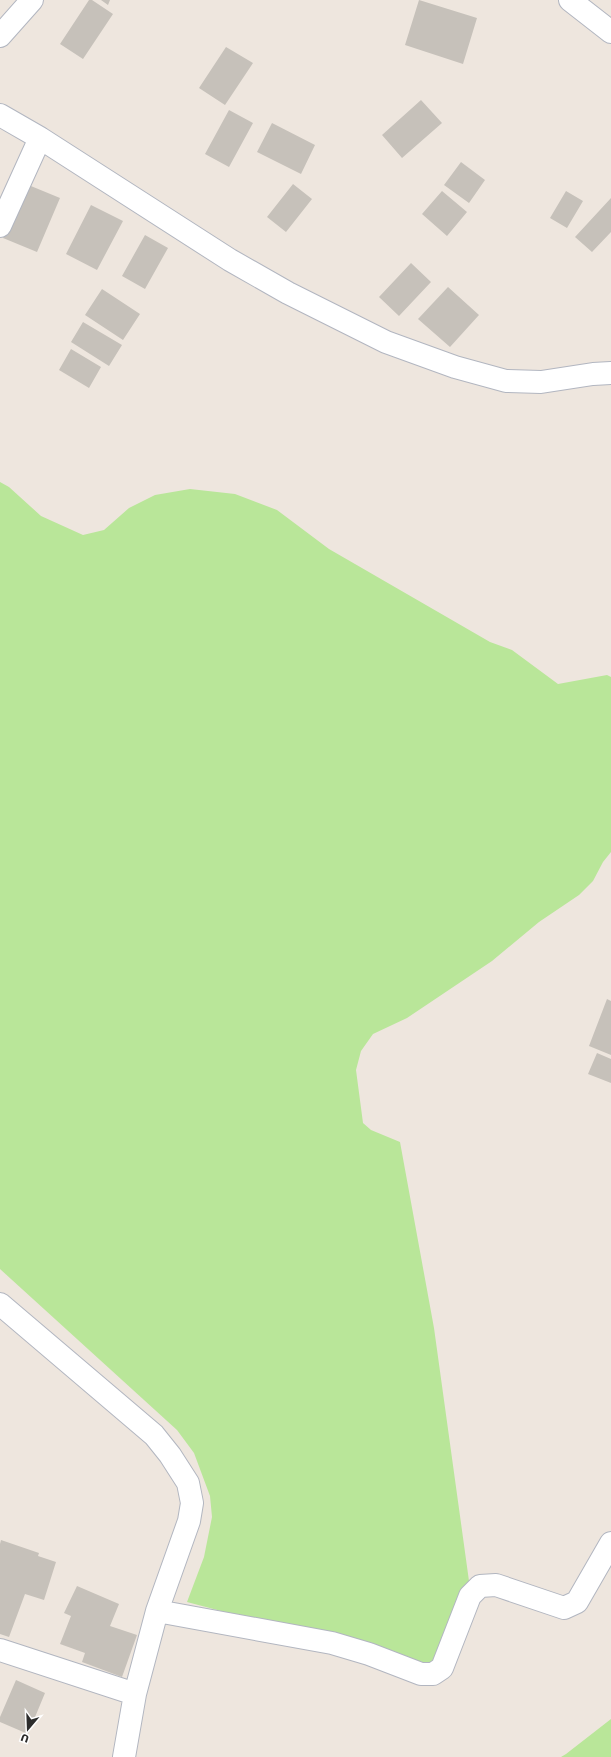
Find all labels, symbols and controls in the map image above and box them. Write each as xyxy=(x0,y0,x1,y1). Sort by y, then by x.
north arrow xyxy=(8,1709,48,1749)
text: U xyxy=(19,1731,31,1745)

